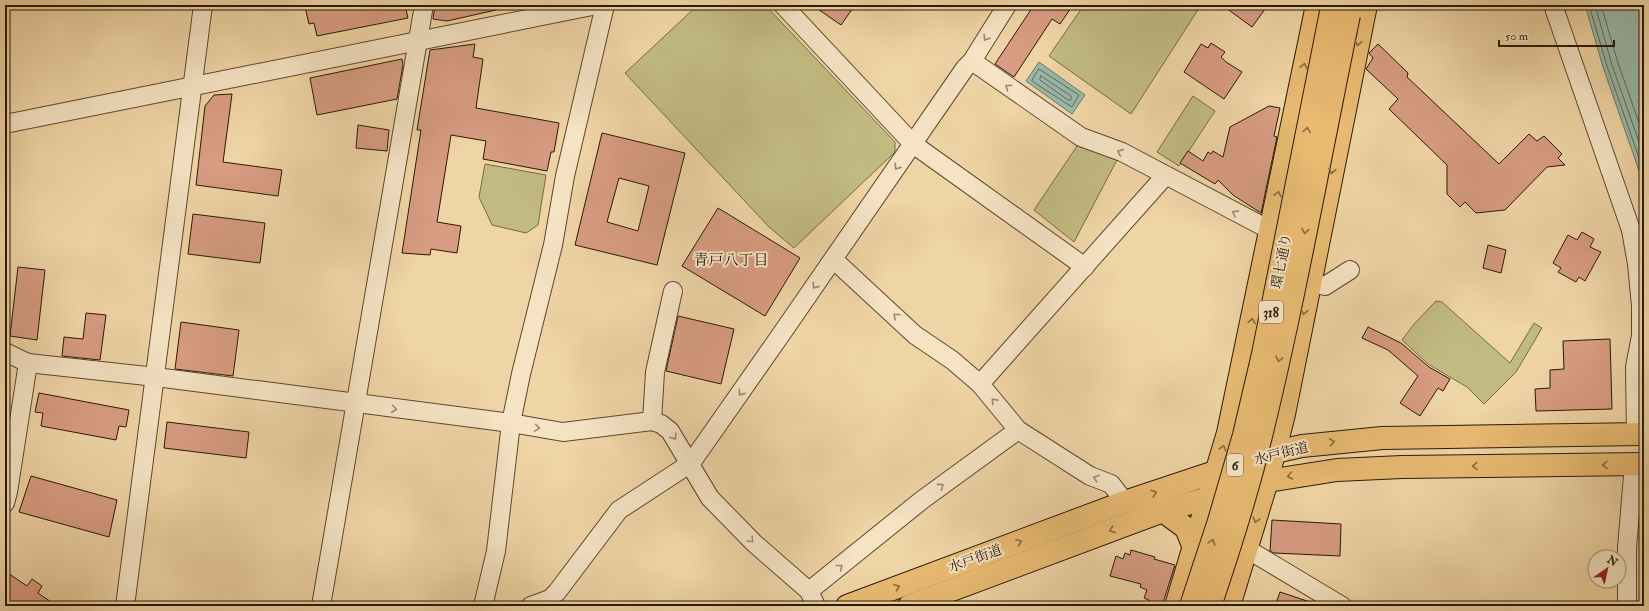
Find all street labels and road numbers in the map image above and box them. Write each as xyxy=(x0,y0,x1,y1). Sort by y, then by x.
street label: 環七通り xyxy=(1268,232,1295,290)
road number: 318 xyxy=(1259,301,1283,323)
street label: 水戸街道 xyxy=(1252,438,1310,469)
road number: 6 xyxy=(1227,454,1243,476)
street label: 水戸街道 xyxy=(946,541,1004,576)

